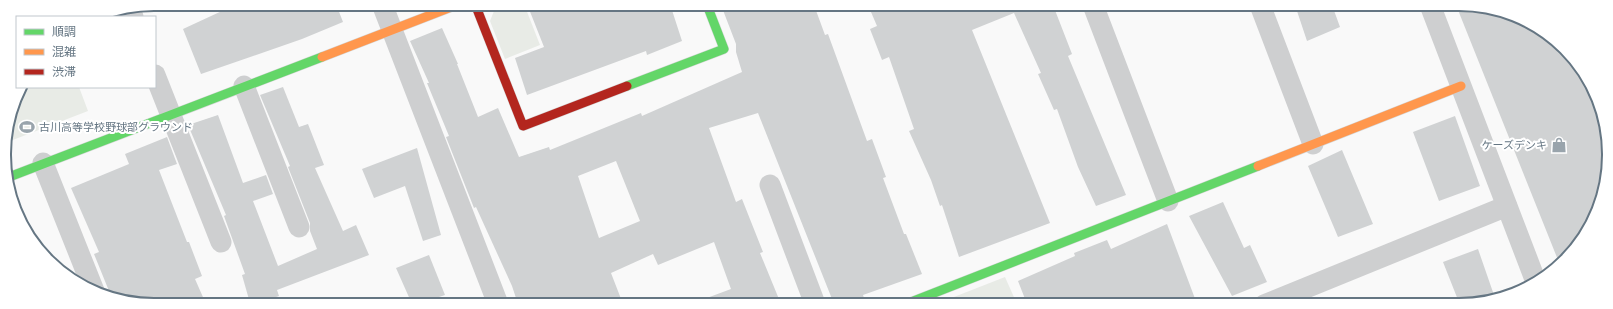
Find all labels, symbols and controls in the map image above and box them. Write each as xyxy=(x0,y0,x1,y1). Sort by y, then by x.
legend xyxy=(16,16,156,88)
text: 順調 xyxy=(52,25,76,40)
text: 混雑 xyxy=(52,45,76,60)
text: 渋滞 xyxy=(52,65,76,80)
sports icon: 古川高等学校野球部グラウンド xyxy=(18,118,36,136)
place label: 古川高等学校野球部グラウンド xyxy=(39,121,193,134)
shop icon: ケーズデンキ xyxy=(1550,136,1568,154)
place label: ケーズデンキ xyxy=(1482,139,1547,152)

